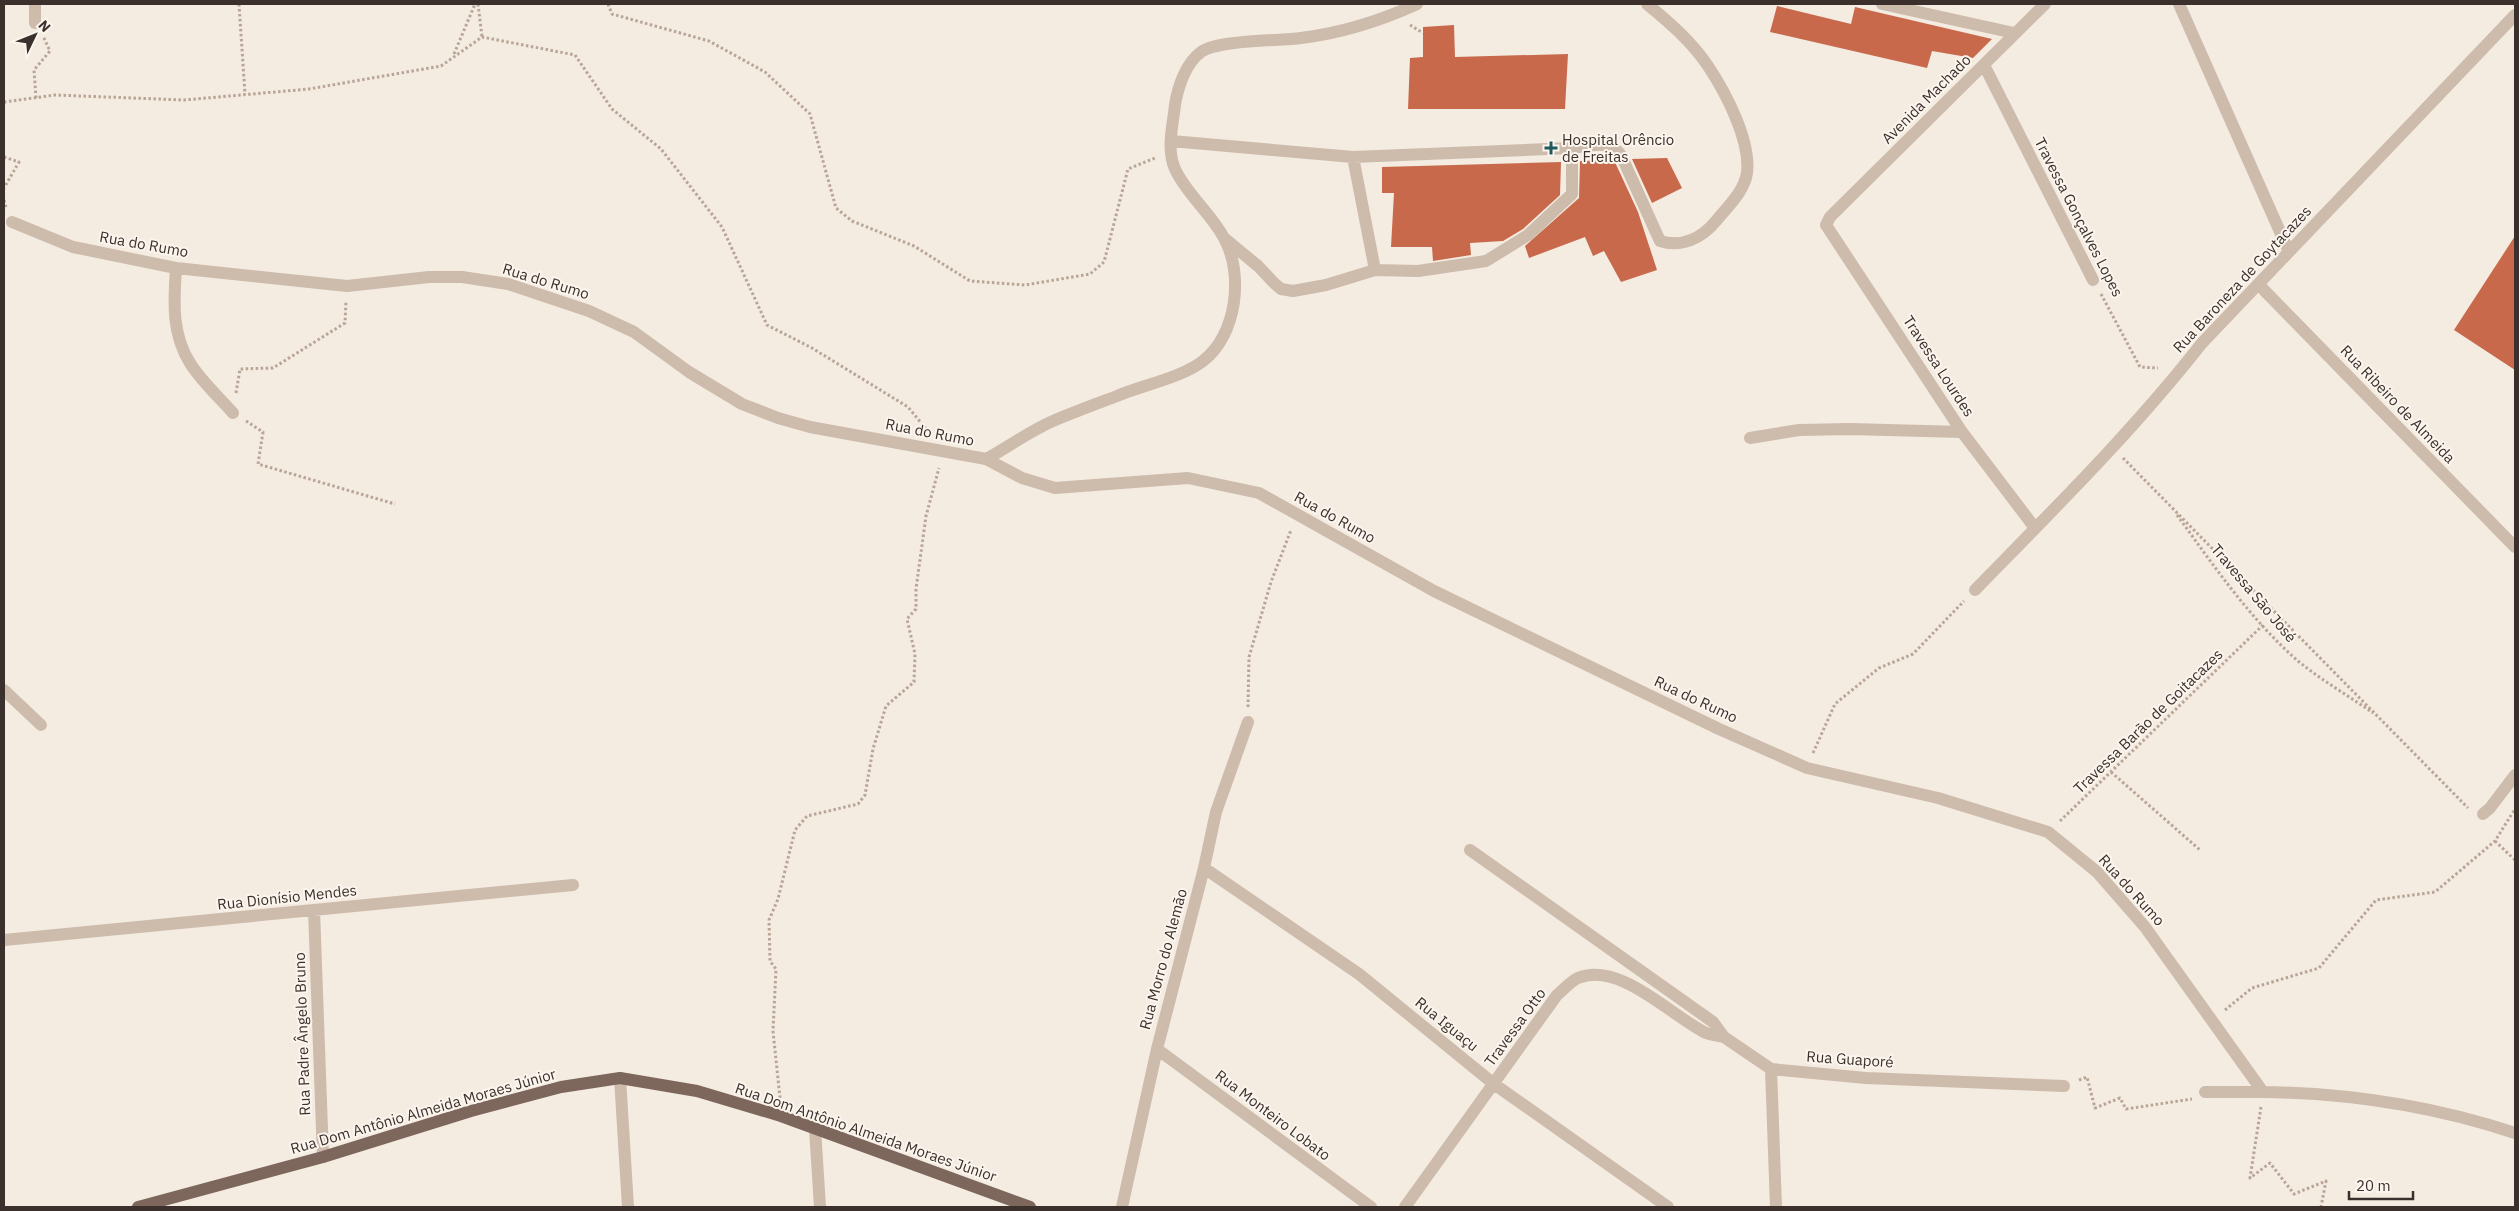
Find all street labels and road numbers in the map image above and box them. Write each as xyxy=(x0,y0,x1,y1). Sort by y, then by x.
street label: Avenida Machado xyxy=(1877,50,1975,148)
street label: Travessa Gonçalves Lopes xyxy=(2031,134,2127,300)
street label: Rua Baroneza de Goytacazes xyxy=(2169,201,2315,357)
street label: Rua do Rumo xyxy=(98,227,190,261)
street label: Rua do Rumo xyxy=(500,259,592,303)
street label: Travessa Lourdes xyxy=(1899,312,1979,420)
street label: Rua Ribeiro de Almeida xyxy=(2337,341,2459,467)
street label: Rua do Rumo xyxy=(884,414,976,450)
street label: Rua do Rumo xyxy=(1291,487,1379,547)
street label: Travessa São José xyxy=(2207,540,2301,646)
street label: Travessa Barão de Goitacazes xyxy=(2069,645,2227,797)
street label: Rua do Rumo xyxy=(1651,671,1741,727)
street label: Rua do Rumo xyxy=(2095,850,2169,930)
street label: Rua Dionísio Mendes xyxy=(216,880,358,914)
street label: Rua Morro do Alemão xyxy=(1135,886,1191,1032)
street label: Rua Padre Ângelo Bruno xyxy=(290,952,314,1116)
street label: Travessa Otto xyxy=(1480,984,1550,1070)
street label: Rua Iguaçu xyxy=(1411,993,1483,1055)
street label: Rua Guaporé xyxy=(1806,1046,1894,1072)
street label: Rua Dom Antônio Almeida Moraes Júnior xyxy=(288,1064,558,1158)
street label: Rua Monteiro Lobato xyxy=(1212,1065,1334,1165)
street label: Rua Dom Antônio Almeida Moraes Júnior xyxy=(733,1078,1000,1186)

